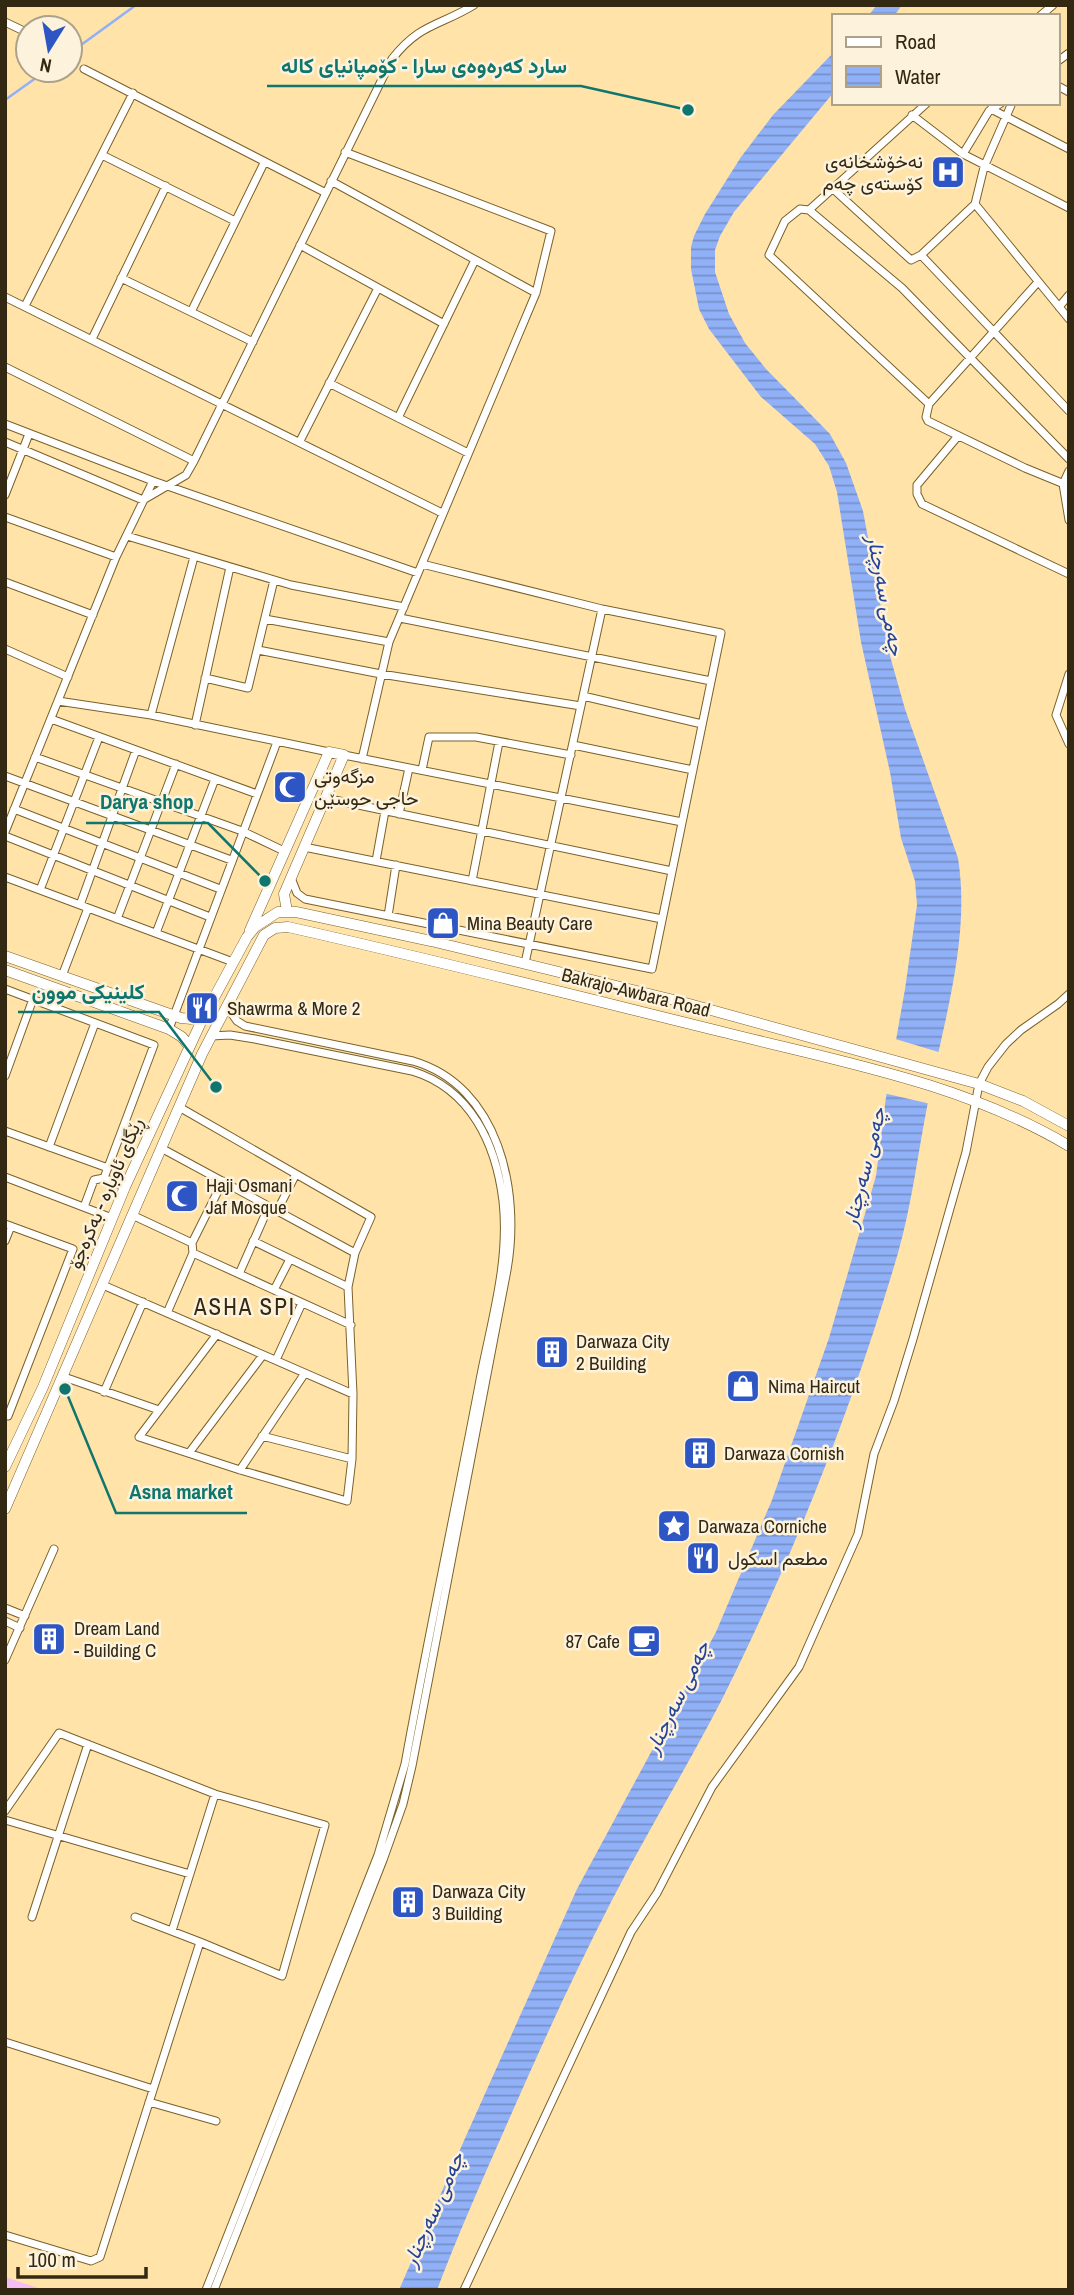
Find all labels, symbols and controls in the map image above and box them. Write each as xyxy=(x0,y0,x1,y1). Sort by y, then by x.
north arrow xyxy=(14,14,84,84)
legend xyxy=(832,14,1060,105)
text: Road xyxy=(895,27,936,56)
callout: سارد کەرەوەی سارا - کۆمپانیای کالە xyxy=(267,44,581,86)
text: سارد کەرەوەی سارا - کۆمپانیای کالە xyxy=(281,51,567,80)
text: N xyxy=(38,52,54,80)
text: Water xyxy=(895,62,941,91)
place label: نەخۆشخانەی کۆستەی چەم xyxy=(822,148,923,197)
hospital icon: نەخۆشخانەی کۆستەی چەم xyxy=(929,153,967,191)
water label: چەمی سەرچنار xyxy=(860,530,912,658)
place label: مزگەوتی حاجی حوسێن xyxy=(314,763,419,811)
mosque icon: مزگەوتی حاجی حوسێن xyxy=(271,768,309,806)
callout: Darya shop xyxy=(86,781,208,823)
text: Darya shop xyxy=(100,787,194,816)
shop icon: Mina Beauty Care xyxy=(424,904,462,942)
place label: Mina Beauty Care xyxy=(467,910,593,936)
street label: Bakrajo-Awbara Road xyxy=(559,961,713,1023)
callout: کلینیکی موون xyxy=(18,970,159,1012)
text: کلینیکی موون xyxy=(31,977,145,1006)
restaurant icon: Shawrma & More 2 xyxy=(183,989,221,1027)
place label: Shawrma & More 2 xyxy=(227,995,360,1021)
water label: چەمی سەرچنار xyxy=(835,1103,893,1232)
street label: ڕێگای ئاوبارە - بەکرەجۆ xyxy=(61,1113,151,1274)
place label: Haji Osmani Jaf Mosque xyxy=(206,1172,293,1220)
mosque icon: Haji Osmani Jaf Mosque xyxy=(163,1177,201,1215)
district label: ASHA SPI xyxy=(193,1291,296,1322)
place label: Darwaza City 2 Building xyxy=(576,1328,670,1376)
building icon: Darwaza City 2 Building xyxy=(533,1333,571,1371)
shop icon: Nima Haircut xyxy=(724,1367,762,1405)
place label: Nima Haircut xyxy=(768,1373,860,1399)
building icon: Darwaza Cornish xyxy=(681,1434,719,1472)
place label: Darwaza Cornish xyxy=(724,1440,844,1466)
callout: Asna market xyxy=(116,1471,247,1513)
text: Asna market xyxy=(129,1477,233,1506)
place icon: Darwaza Corniche xyxy=(655,1507,693,1545)
place label: Darwaza Corniche xyxy=(698,1513,827,1539)
restaurant icon: مطعم اسكول xyxy=(684,1539,722,1577)
place label: مطعم اسكول xyxy=(728,1545,828,1571)
place label: Dream Land - Building C xyxy=(74,1615,160,1663)
building icon: Dream Land - Building C xyxy=(30,1620,68,1658)
cafe icon: 87 Cafe xyxy=(625,1622,663,1660)
place label: 87 Cafe xyxy=(565,1628,620,1654)
water label: چەمی سەرچنار xyxy=(636,1635,717,1760)
place label: Darwaza City 3 Building xyxy=(432,1878,526,1926)
building icon: Darwaza City 3 Building xyxy=(389,1883,427,1921)
water label: چەمی سەرچنار xyxy=(394,2147,471,2272)
scale bar xyxy=(18,2236,145,2280)
text: 100 m xyxy=(28,2245,76,2274)

